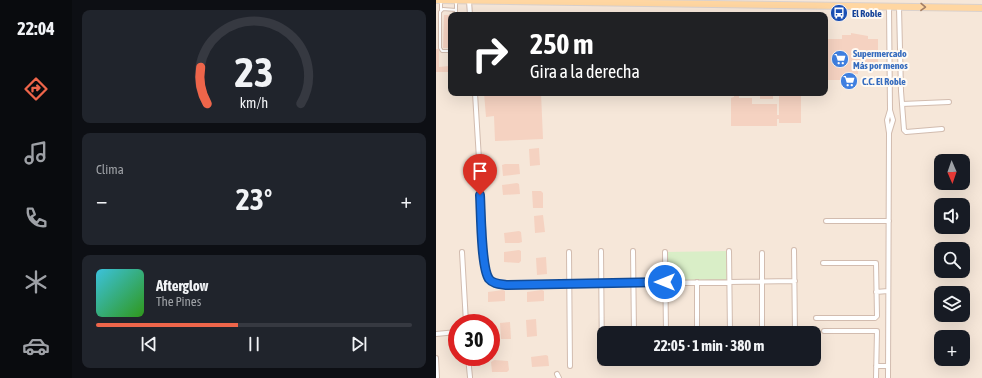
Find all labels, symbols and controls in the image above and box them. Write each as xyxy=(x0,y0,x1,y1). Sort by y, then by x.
bus stop icon: El Roble xyxy=(829,3,849,23)
one-way arrow xyxy=(920,3,926,11)
place label: El Roble xyxy=(852,8,882,19)
text: 22:04 xyxy=(17,18,55,39)
icon: right xyxy=(464,28,516,80)
text: 250 m xyxy=(530,28,593,60)
text: 23 xyxy=(234,48,274,96)
place label: Supermercado Más por menos xyxy=(853,48,908,71)
supermarket icon: Supermercado Más por menos xyxy=(830,49,850,69)
text: Gira a la derecha xyxy=(530,61,640,82)
supermarket icon: C.C. El Roble xyxy=(839,71,859,91)
icon: directions xyxy=(22,75,50,103)
place label: C.C. El Roble xyxy=(862,76,906,87)
text: km/h xyxy=(240,95,268,111)
icon: music xyxy=(22,139,50,167)
pin xyxy=(463,154,497,195)
north arrow xyxy=(934,154,970,190)
map controls xyxy=(934,154,970,366)
icon: arrive xyxy=(469,160,491,182)
text: Clima xyxy=(96,162,124,177)
text: 23° xyxy=(236,182,272,216)
text: − xyxy=(96,187,107,213)
text: + xyxy=(401,187,412,213)
button: sound xyxy=(934,198,970,234)
icon: phone xyxy=(22,204,50,232)
button: search xyxy=(934,242,970,278)
position arrow xyxy=(644,261,686,303)
icon: climate xyxy=(22,268,50,296)
text: Afterglow xyxy=(156,277,209,294)
button: layers xyxy=(934,286,970,322)
text: The Pines xyxy=(156,294,201,309)
speed limit sign: 30 xyxy=(448,314,500,366)
button: + xyxy=(934,330,970,366)
icon: car xyxy=(22,332,50,360)
icon: previous xyxy=(138,333,160,355)
icon: pause xyxy=(243,333,265,355)
icon: next xyxy=(348,333,370,355)
text: 22:05 · 1 min · 380 m xyxy=(654,337,764,354)

